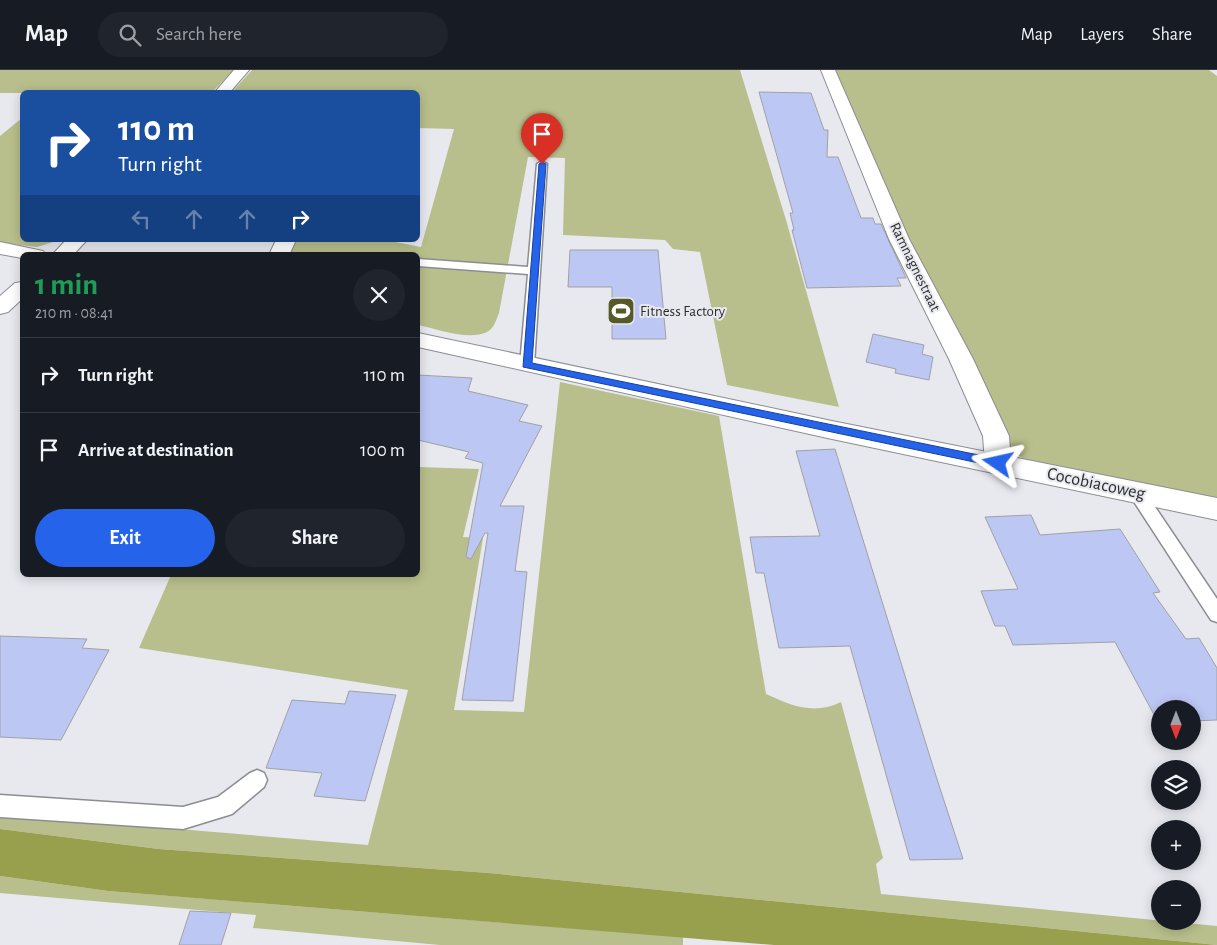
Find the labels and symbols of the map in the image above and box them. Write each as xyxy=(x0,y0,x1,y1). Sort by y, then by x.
pin xyxy=(521,113,563,164)
street label: Ramnagnestraat xyxy=(887,220,943,314)
sports icon: Fitness Factory xyxy=(606,296,636,326)
place label: Fitness Factory xyxy=(640,304,726,319)
position arrow xyxy=(971,436,1023,488)
street label: Cocobiacoweg xyxy=(1045,465,1147,503)
north arrow xyxy=(1151,700,1201,750)

